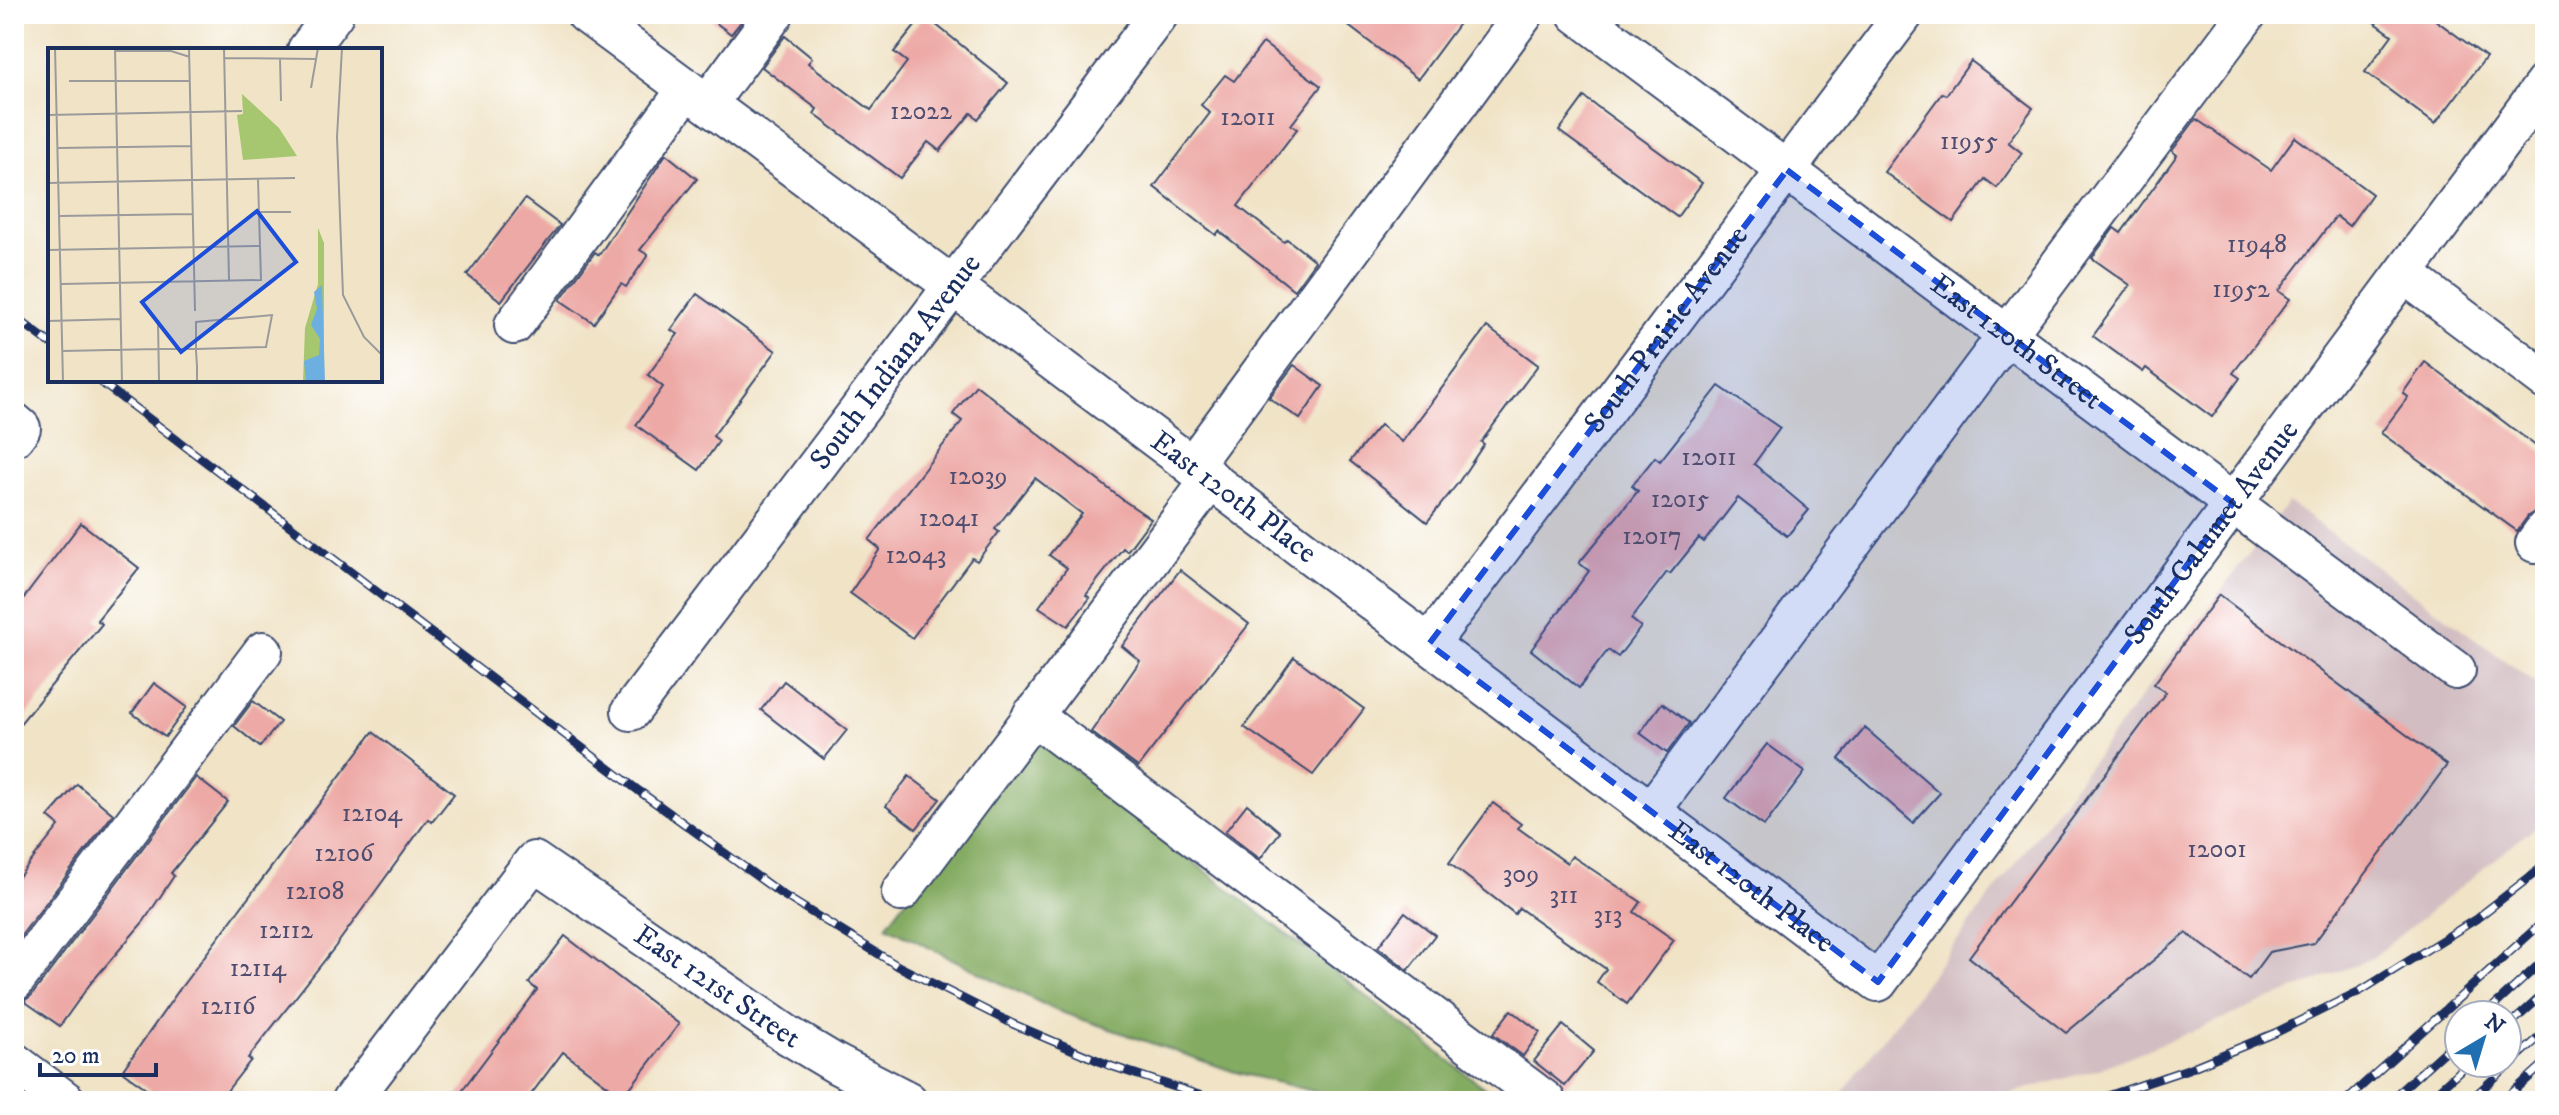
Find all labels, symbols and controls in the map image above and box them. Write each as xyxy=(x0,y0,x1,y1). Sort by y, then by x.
inset map xyxy=(48,48,382,382)
house number: 12022 xyxy=(890,95,952,128)
house number: 12011 xyxy=(1220,101,1276,134)
house number: 11955 xyxy=(1940,125,1998,158)
street label: South Prairie Avenue xyxy=(1576,218,1756,440)
house number: 11948 xyxy=(2227,228,2287,261)
street label: South Indiana Avenue xyxy=(802,246,989,477)
street label: East 120th Street xyxy=(1923,266,2109,418)
house number: 11952 xyxy=(2212,273,2270,306)
street label: South Calumet Avenue xyxy=(2116,413,2307,652)
street label: East 120th Place xyxy=(1143,423,1324,572)
house number: 12011 xyxy=(1681,441,1737,474)
house number: 12039 xyxy=(949,460,1007,493)
house number: 12015 xyxy=(1651,483,1709,516)
house number: 12041 xyxy=(919,502,979,535)
house number: 12017 xyxy=(1622,520,1682,553)
house number: 12043 xyxy=(886,539,946,572)
house number: 12104 xyxy=(342,797,403,830)
street label: East 120th Place xyxy=(1661,812,1842,961)
house number: 12001 xyxy=(2187,833,2247,866)
house number: 12106 xyxy=(314,837,375,870)
house number: 309 xyxy=(1503,858,1539,891)
house number: 12108 xyxy=(286,875,344,908)
house number: 311 xyxy=(1550,879,1578,912)
house number: 313 xyxy=(1594,899,1622,932)
house number: 12112 xyxy=(259,914,313,947)
street label: East 121st Street xyxy=(627,917,807,1057)
house number: 12114 xyxy=(230,952,287,985)
house number: 12116 xyxy=(201,990,257,1023)
north arrow xyxy=(2443,999,2523,1079)
text: N xyxy=(2479,1008,2510,1041)
scale bar xyxy=(40,1027,156,1077)
text: 20 m xyxy=(52,1041,100,1071)

